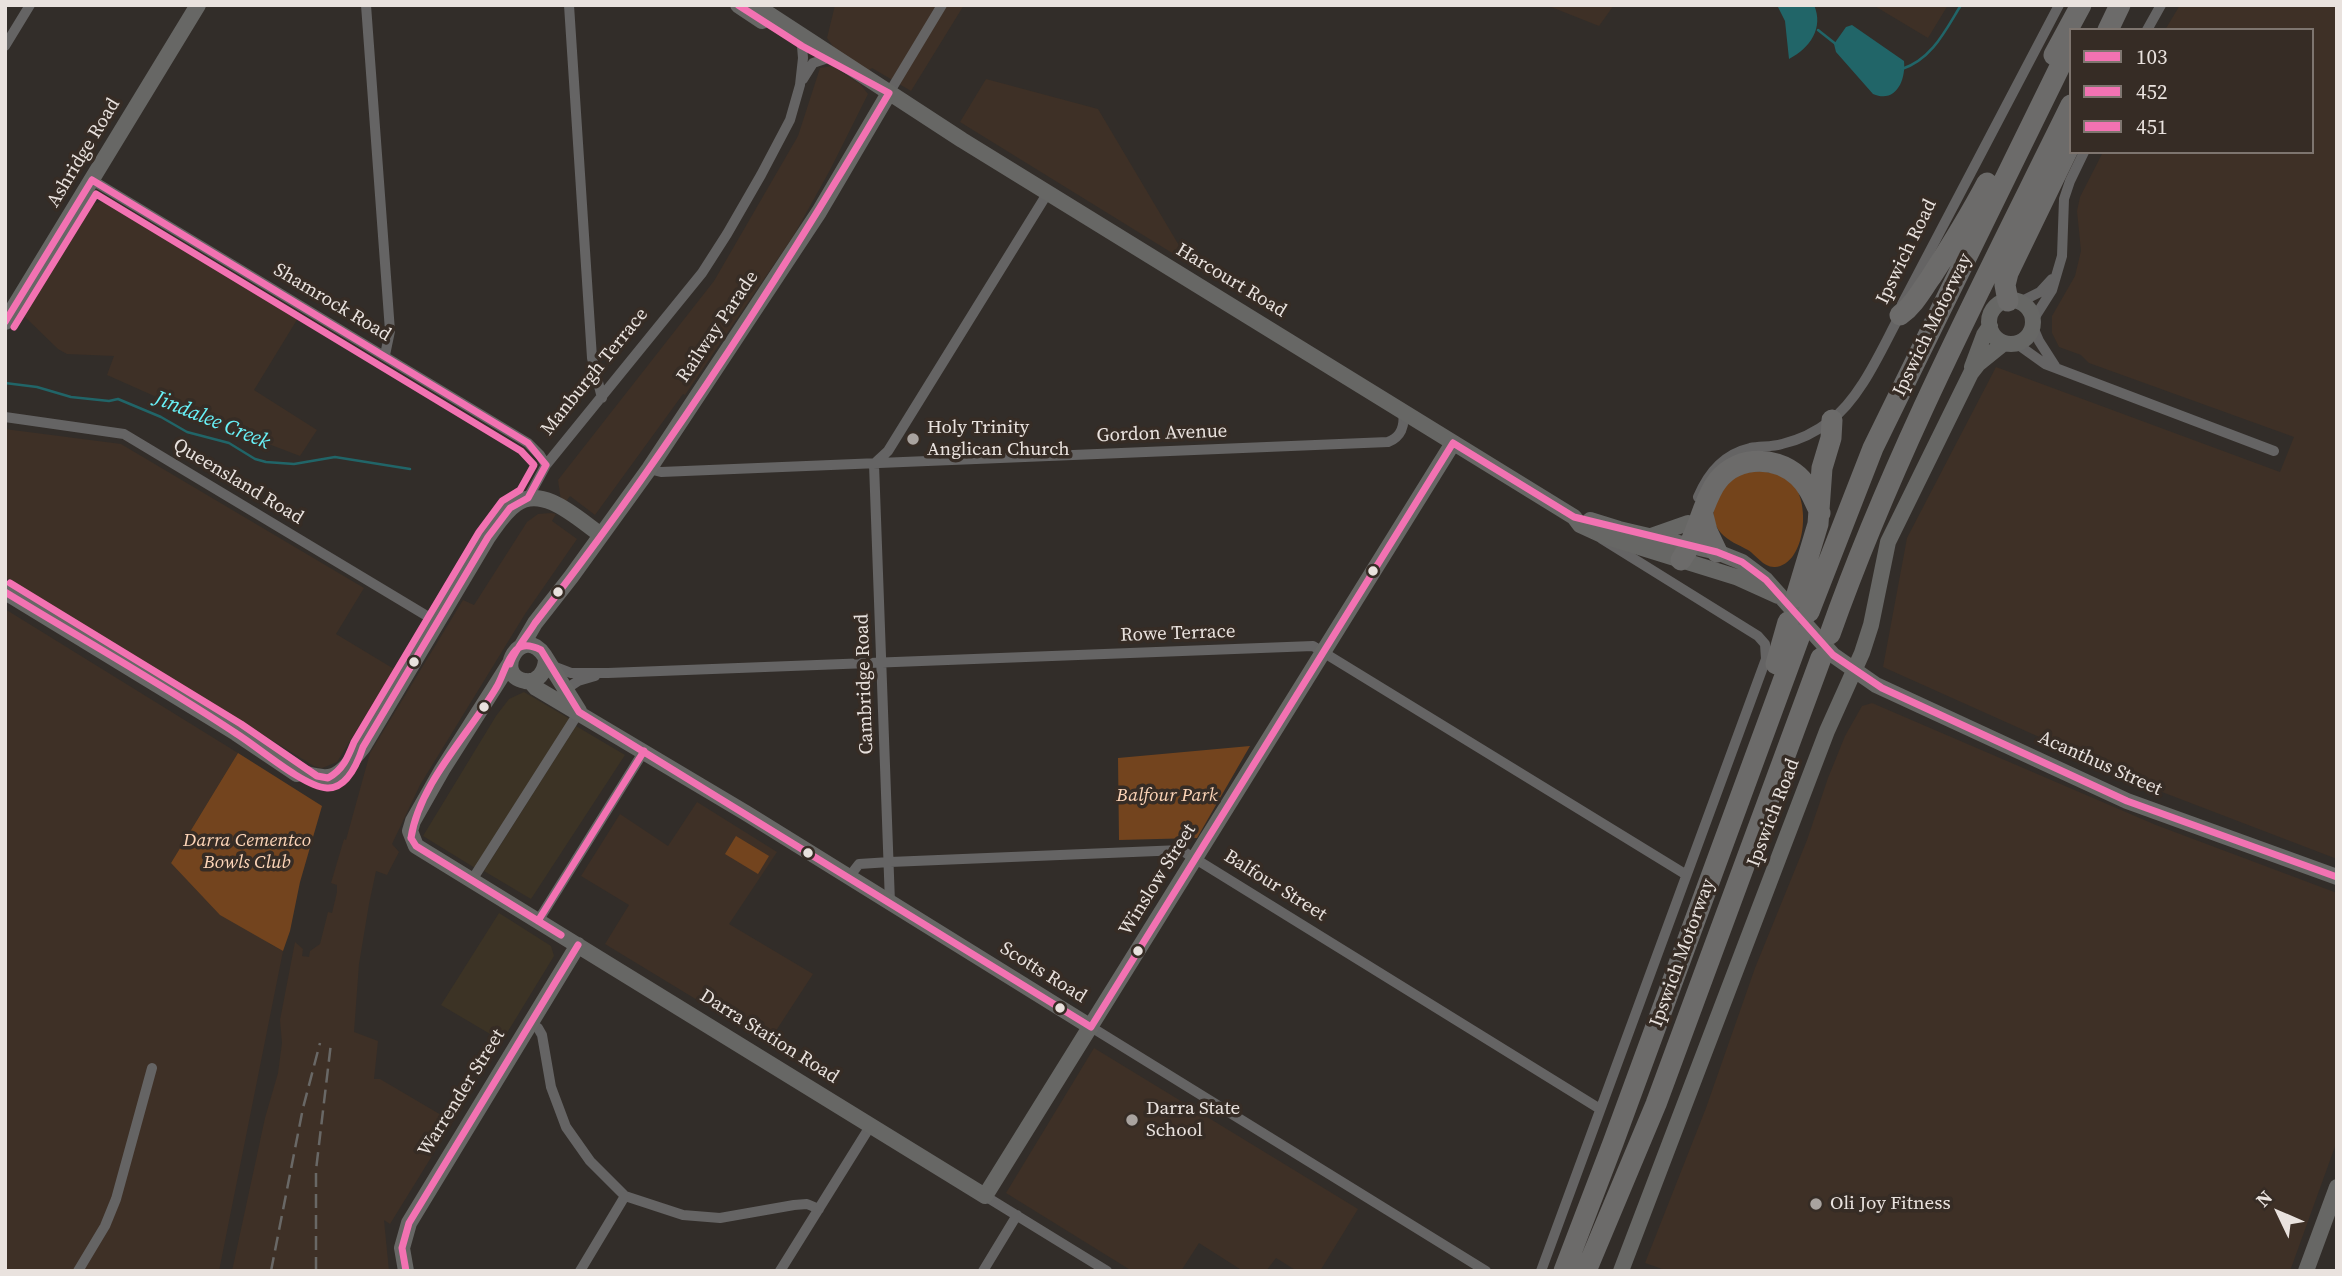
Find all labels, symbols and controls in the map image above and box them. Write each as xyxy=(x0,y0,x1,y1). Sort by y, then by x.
legend xyxy=(2069,28,2314,154)
text: 103 xyxy=(2136,42,2168,71)
text: 452 xyxy=(2136,77,2168,106)
street label: Ashridge Road xyxy=(43,94,125,212)
text: 451 xyxy=(2136,112,2168,141)
street label: Ipswich Road xyxy=(1872,196,1942,308)
street label: Harcourt Road xyxy=(1172,239,1290,323)
street label: Ipswich Motorway xyxy=(1889,250,1977,400)
street label: Shamrock Road xyxy=(269,259,395,347)
street label: Railway Parade xyxy=(672,267,764,387)
street label: Manburgh Terrace xyxy=(537,304,653,440)
water label: Jindalee Creek xyxy=(151,386,273,456)
place label: Holy Trinity Anglican Church xyxy=(927,417,1070,461)
street label: Gordon Avenue xyxy=(1096,420,1228,448)
marker: Holy Trinity Anglican Church xyxy=(905,431,921,447)
street label: Queensland Road xyxy=(169,434,307,530)
unlabelled marker xyxy=(1366,564,1380,578)
unlabelled marker xyxy=(551,585,565,599)
street label: Cambridge Road xyxy=(851,613,879,755)
street label: Rowe Terrace xyxy=(1120,621,1236,647)
unlabelled marker xyxy=(407,655,421,669)
unlabelled marker xyxy=(477,700,491,714)
street label: Acanthus Street xyxy=(2035,727,2165,801)
street label: Ipswich Road xyxy=(1743,756,1805,870)
park label: Balfour Park xyxy=(1116,785,1218,807)
street label: Winslow Street xyxy=(1115,820,1201,940)
park label: Darra Cementco Bowls Club xyxy=(183,830,311,874)
street label: Balfour Street xyxy=(1220,845,1330,927)
unlabelled marker xyxy=(801,846,815,860)
street label: Ipswich Motorway xyxy=(1646,876,1720,1030)
street label: Scotts Road xyxy=(996,938,1090,1008)
unlabelled marker xyxy=(1131,944,1145,958)
street label: Darra Station Road xyxy=(695,985,843,1089)
unlabelled marker xyxy=(1053,1001,1067,1015)
street label: Warrender Street xyxy=(414,1025,510,1161)
place label: Darra State School xyxy=(1146,1098,1240,1142)
marker: Darra State School xyxy=(1124,1112,1140,1128)
north arrow xyxy=(2244,1178,2314,1248)
text: N xyxy=(2250,1184,2278,1212)
place label: Oli Joy Fitness xyxy=(1830,1193,1951,1215)
marker: Oli Joy Fitness xyxy=(1808,1196,1824,1212)

